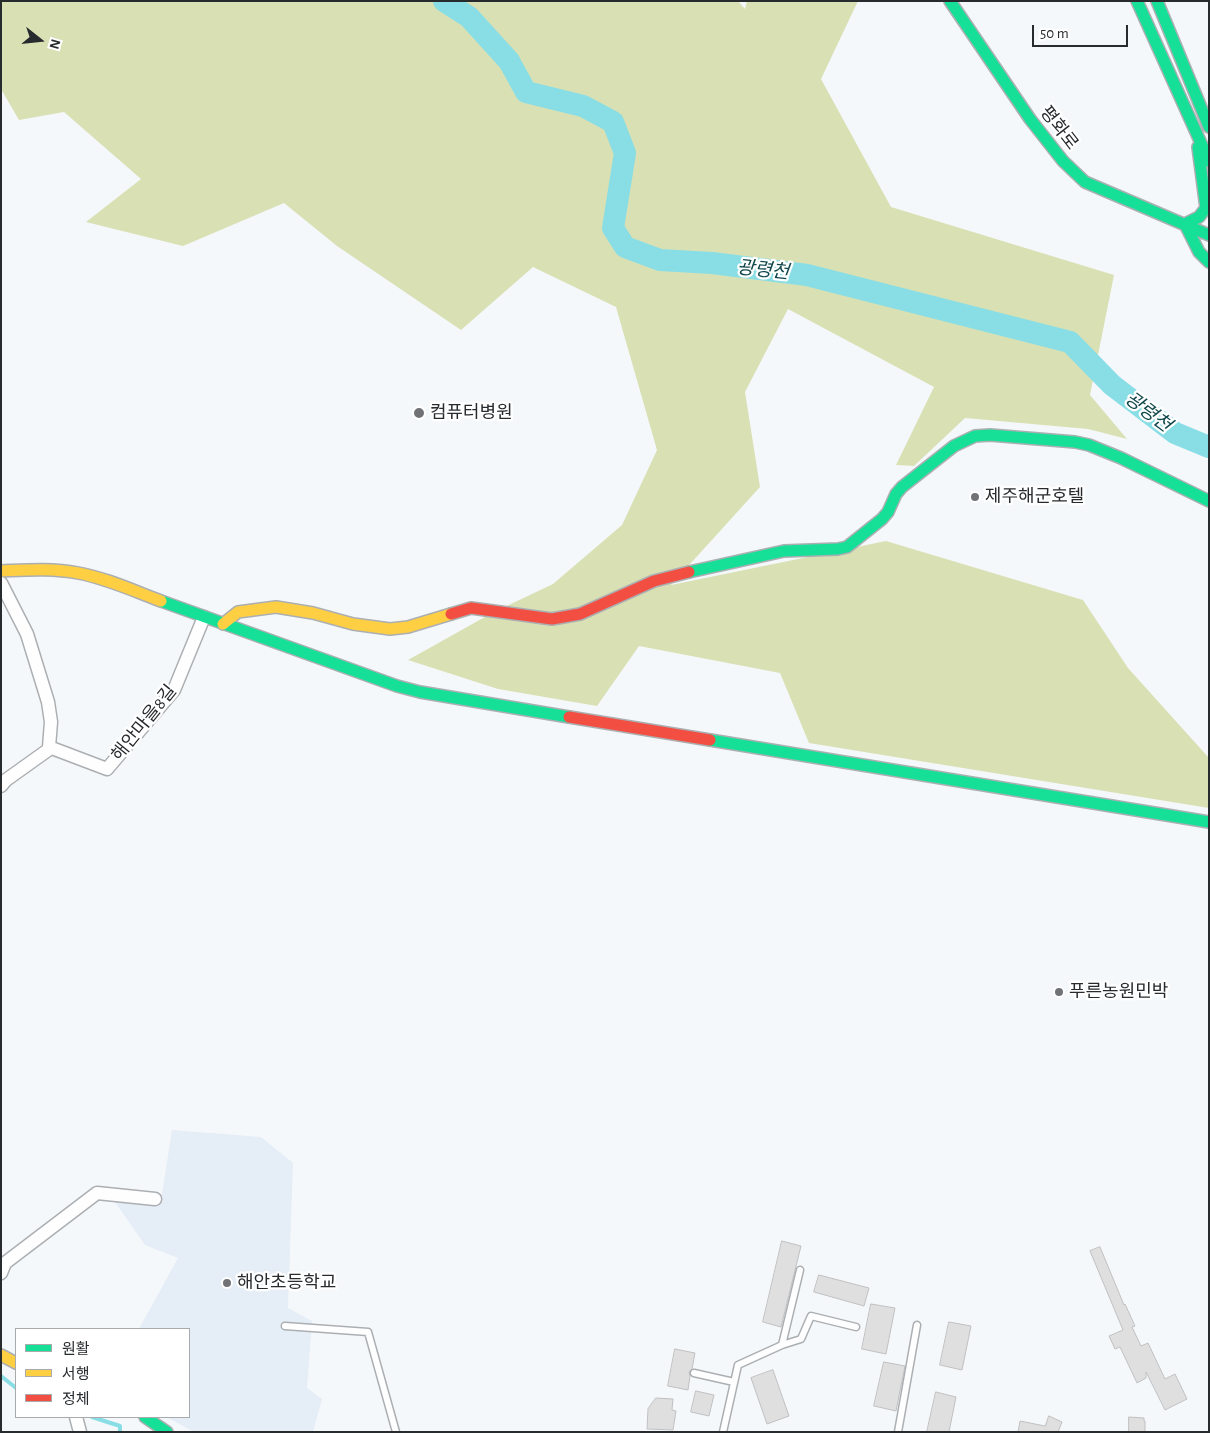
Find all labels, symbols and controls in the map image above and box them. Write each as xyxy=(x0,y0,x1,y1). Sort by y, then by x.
north arrow xyxy=(15,15,65,65)
scale bar xyxy=(1035,15,1131,47)
text: 50 m xyxy=(1040,26,1069,41)
text: N xyxy=(46,38,62,51)
street label: 평화로 xyxy=(1035,102,1083,154)
water label: 광령천 xyxy=(736,256,790,284)
water label: 광령천 xyxy=(1120,387,1176,437)
place label: 컴퓨터병원 xyxy=(430,402,513,424)
marker: 컴퓨터병원 xyxy=(412,406,426,420)
place label: 제주해군호텔 xyxy=(985,486,1084,508)
marker: 제주해군호텔 xyxy=(969,491,981,503)
street label: 해안마을8길 xyxy=(107,681,181,765)
place label: 푸른농원민박 xyxy=(1069,981,1168,1003)
marker: 푸른농원민박 xyxy=(1053,986,1065,998)
place label: 해안초등학교 xyxy=(237,1272,336,1294)
marker: 해안초등학교 xyxy=(221,1277,233,1289)
legend xyxy=(15,1328,190,1418)
text: 원활 xyxy=(62,1342,90,1357)
text: 서행 xyxy=(62,1367,90,1382)
text: 정체 xyxy=(62,1392,90,1407)

